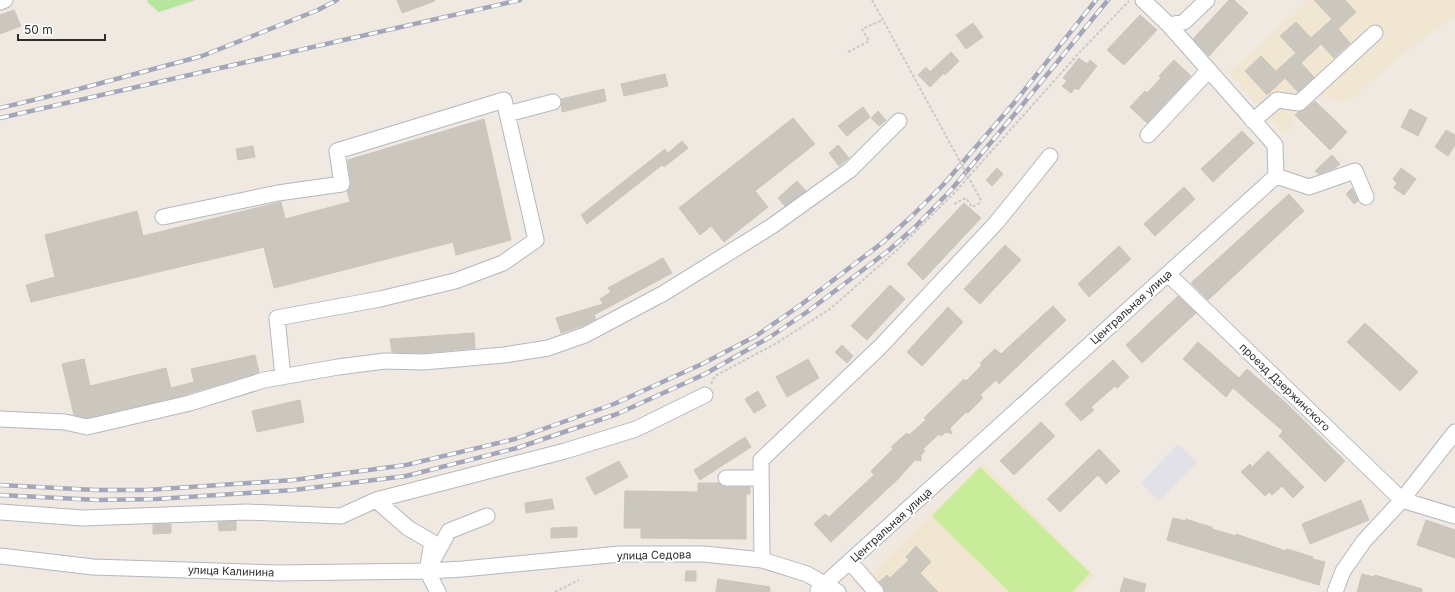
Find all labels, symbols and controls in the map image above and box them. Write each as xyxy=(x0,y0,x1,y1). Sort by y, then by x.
scale bar xyxy=(18,16,105,42)
text: 50 m xyxy=(24,22,53,37)
street label: Центральная улица xyxy=(1087,267,1175,347)
street label: проезд Дзержинского xyxy=(1237,340,1334,434)
street label: Центральная улица xyxy=(847,485,935,565)
street label: улица Седова xyxy=(617,547,691,563)
street label: улица Калинина xyxy=(188,562,274,580)

